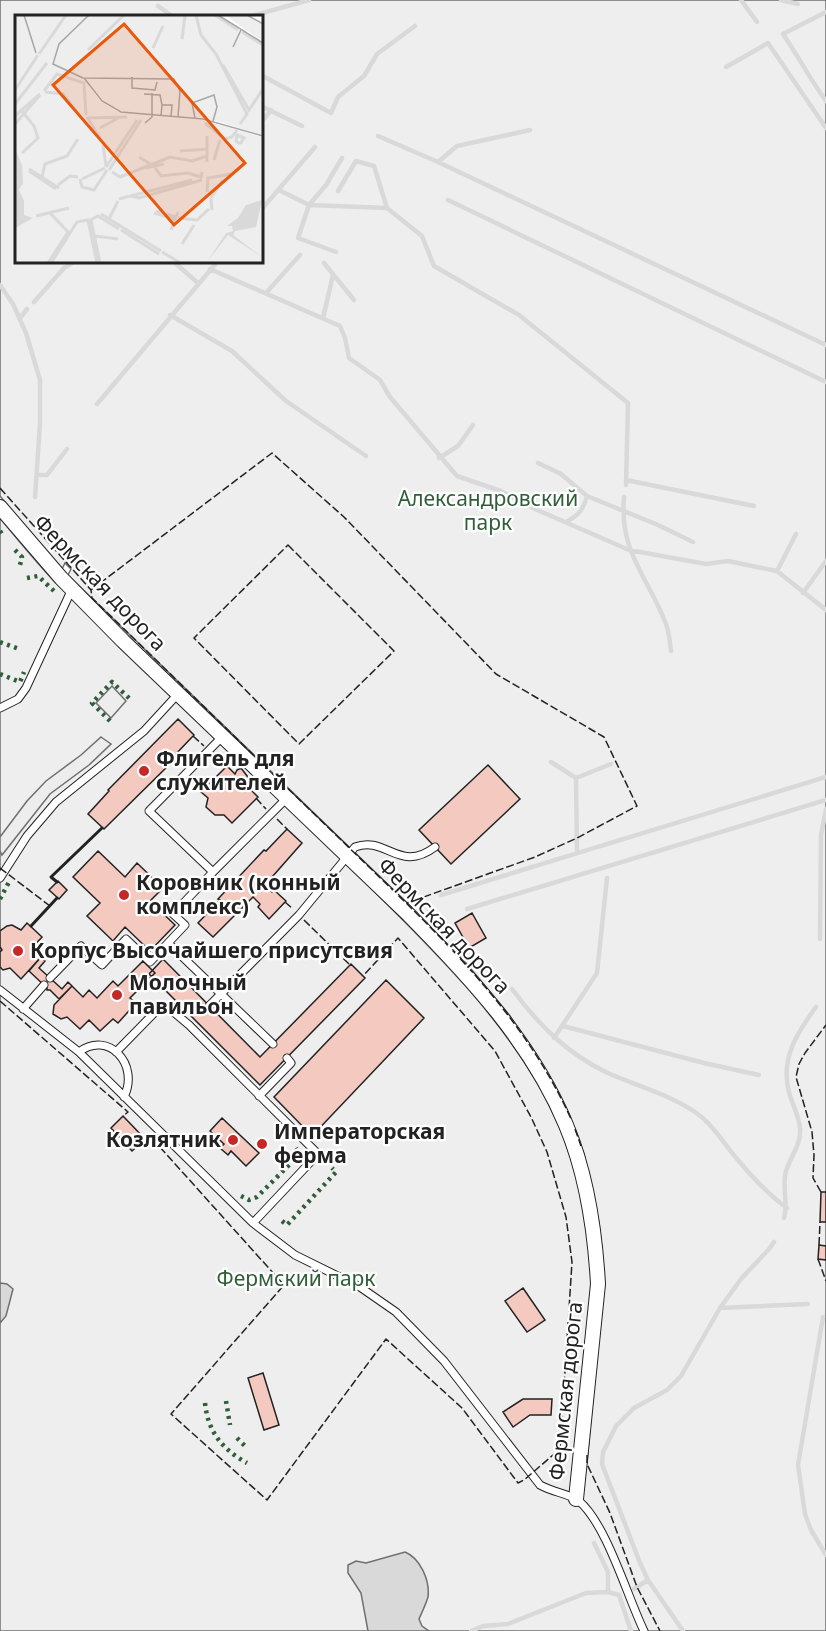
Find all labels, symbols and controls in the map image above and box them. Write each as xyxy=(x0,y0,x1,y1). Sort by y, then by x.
inset map xyxy=(15,15,262,262)
park label: Александровский парк xyxy=(398,484,578,536)
street label: Фермская дорога xyxy=(28,508,173,657)
place label: Флигель для служителей xyxy=(156,744,295,796)
marker: Флигель для служителей xyxy=(137,764,151,778)
street label: Фермская дорога xyxy=(372,851,517,1000)
place label: Коровник (конный комплекс) xyxy=(136,868,341,920)
marker: Коровник (конный комплекс) xyxy=(117,888,131,902)
place label: Корпус Высочайшего присутсвия xyxy=(30,936,393,964)
marker: Корпус Высочайшего присутсвия xyxy=(11,944,25,958)
place label: Молочный павильон xyxy=(129,968,247,1020)
marker: Молочный павильон xyxy=(110,988,124,1002)
place label: Императорская ферма xyxy=(274,1117,445,1169)
place label: Козлятник xyxy=(106,1125,221,1153)
marker: Козлятник xyxy=(226,1133,240,1147)
marker: Императорская ферма xyxy=(255,1137,269,1151)
park label: Фермский парк xyxy=(217,1264,376,1292)
street label: Фермская дорога xyxy=(542,1300,588,1482)

